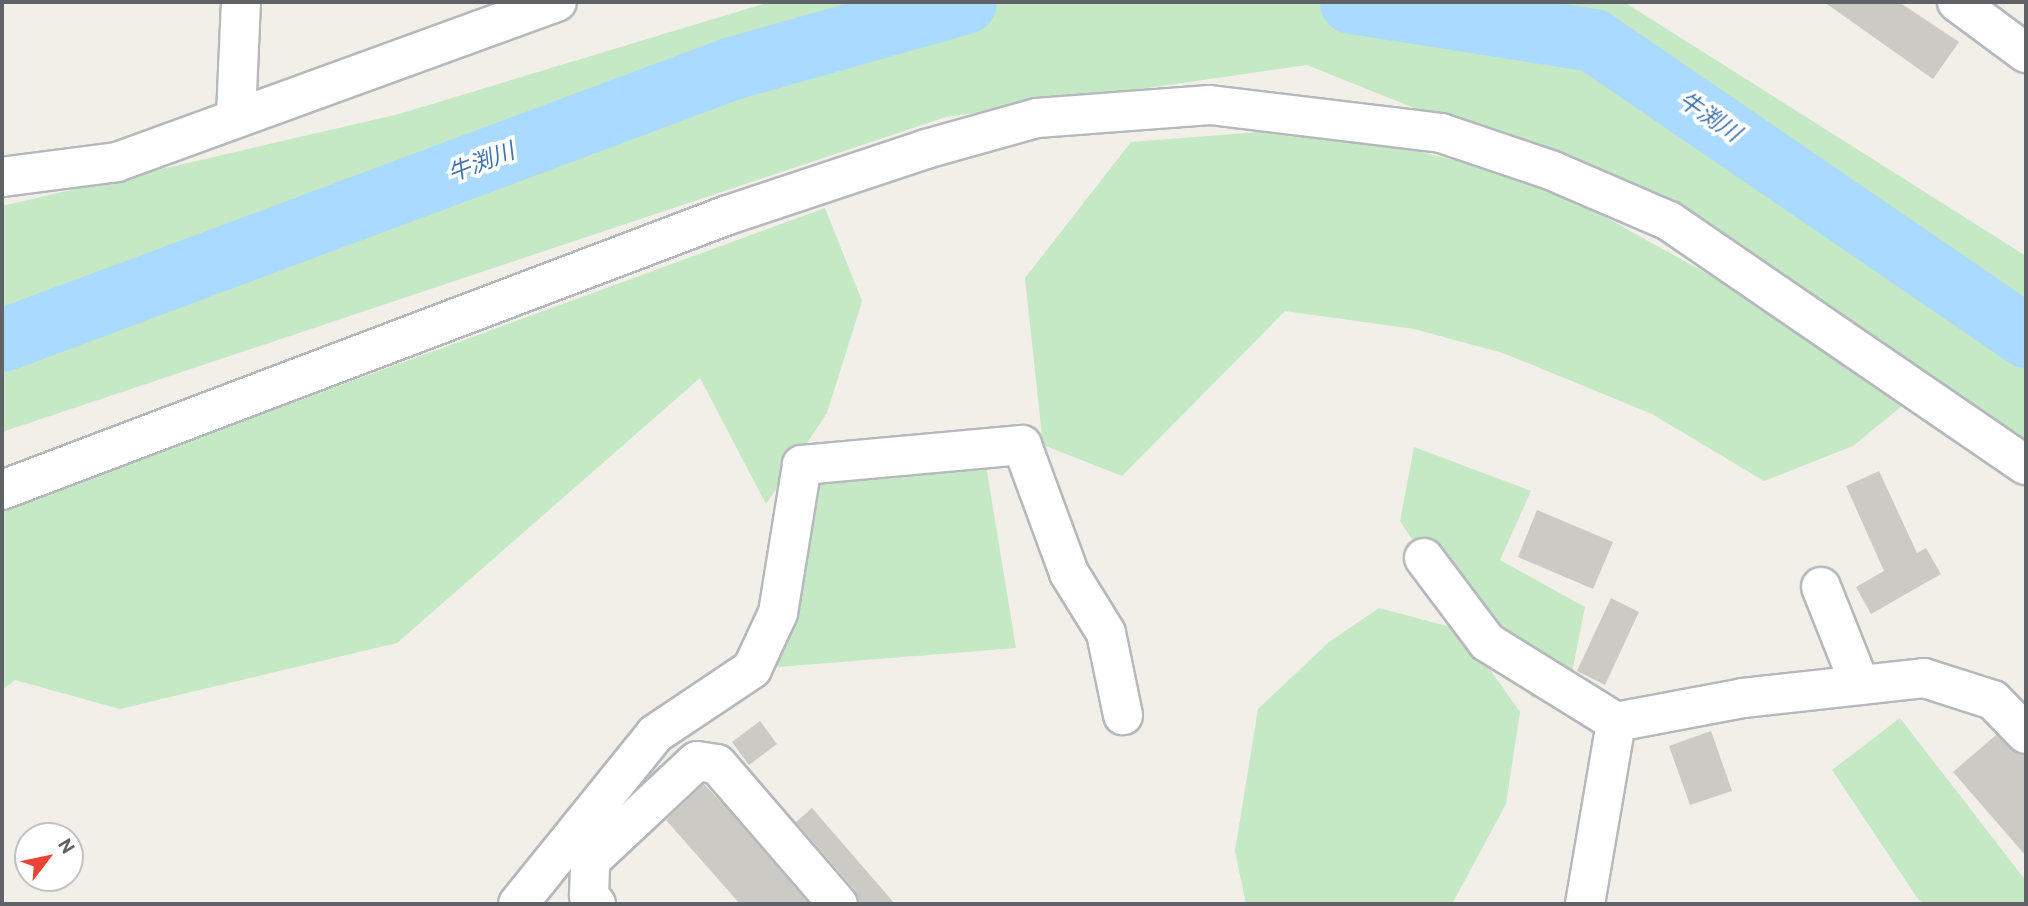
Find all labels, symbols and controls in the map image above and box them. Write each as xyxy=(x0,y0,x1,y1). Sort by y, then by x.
water label: 牛渕川 xyxy=(1672,88,1744,150)
water label: 牛渕川 xyxy=(445,140,519,190)
north arrow xyxy=(14,822,84,892)
text: N xyxy=(51,835,79,859)

